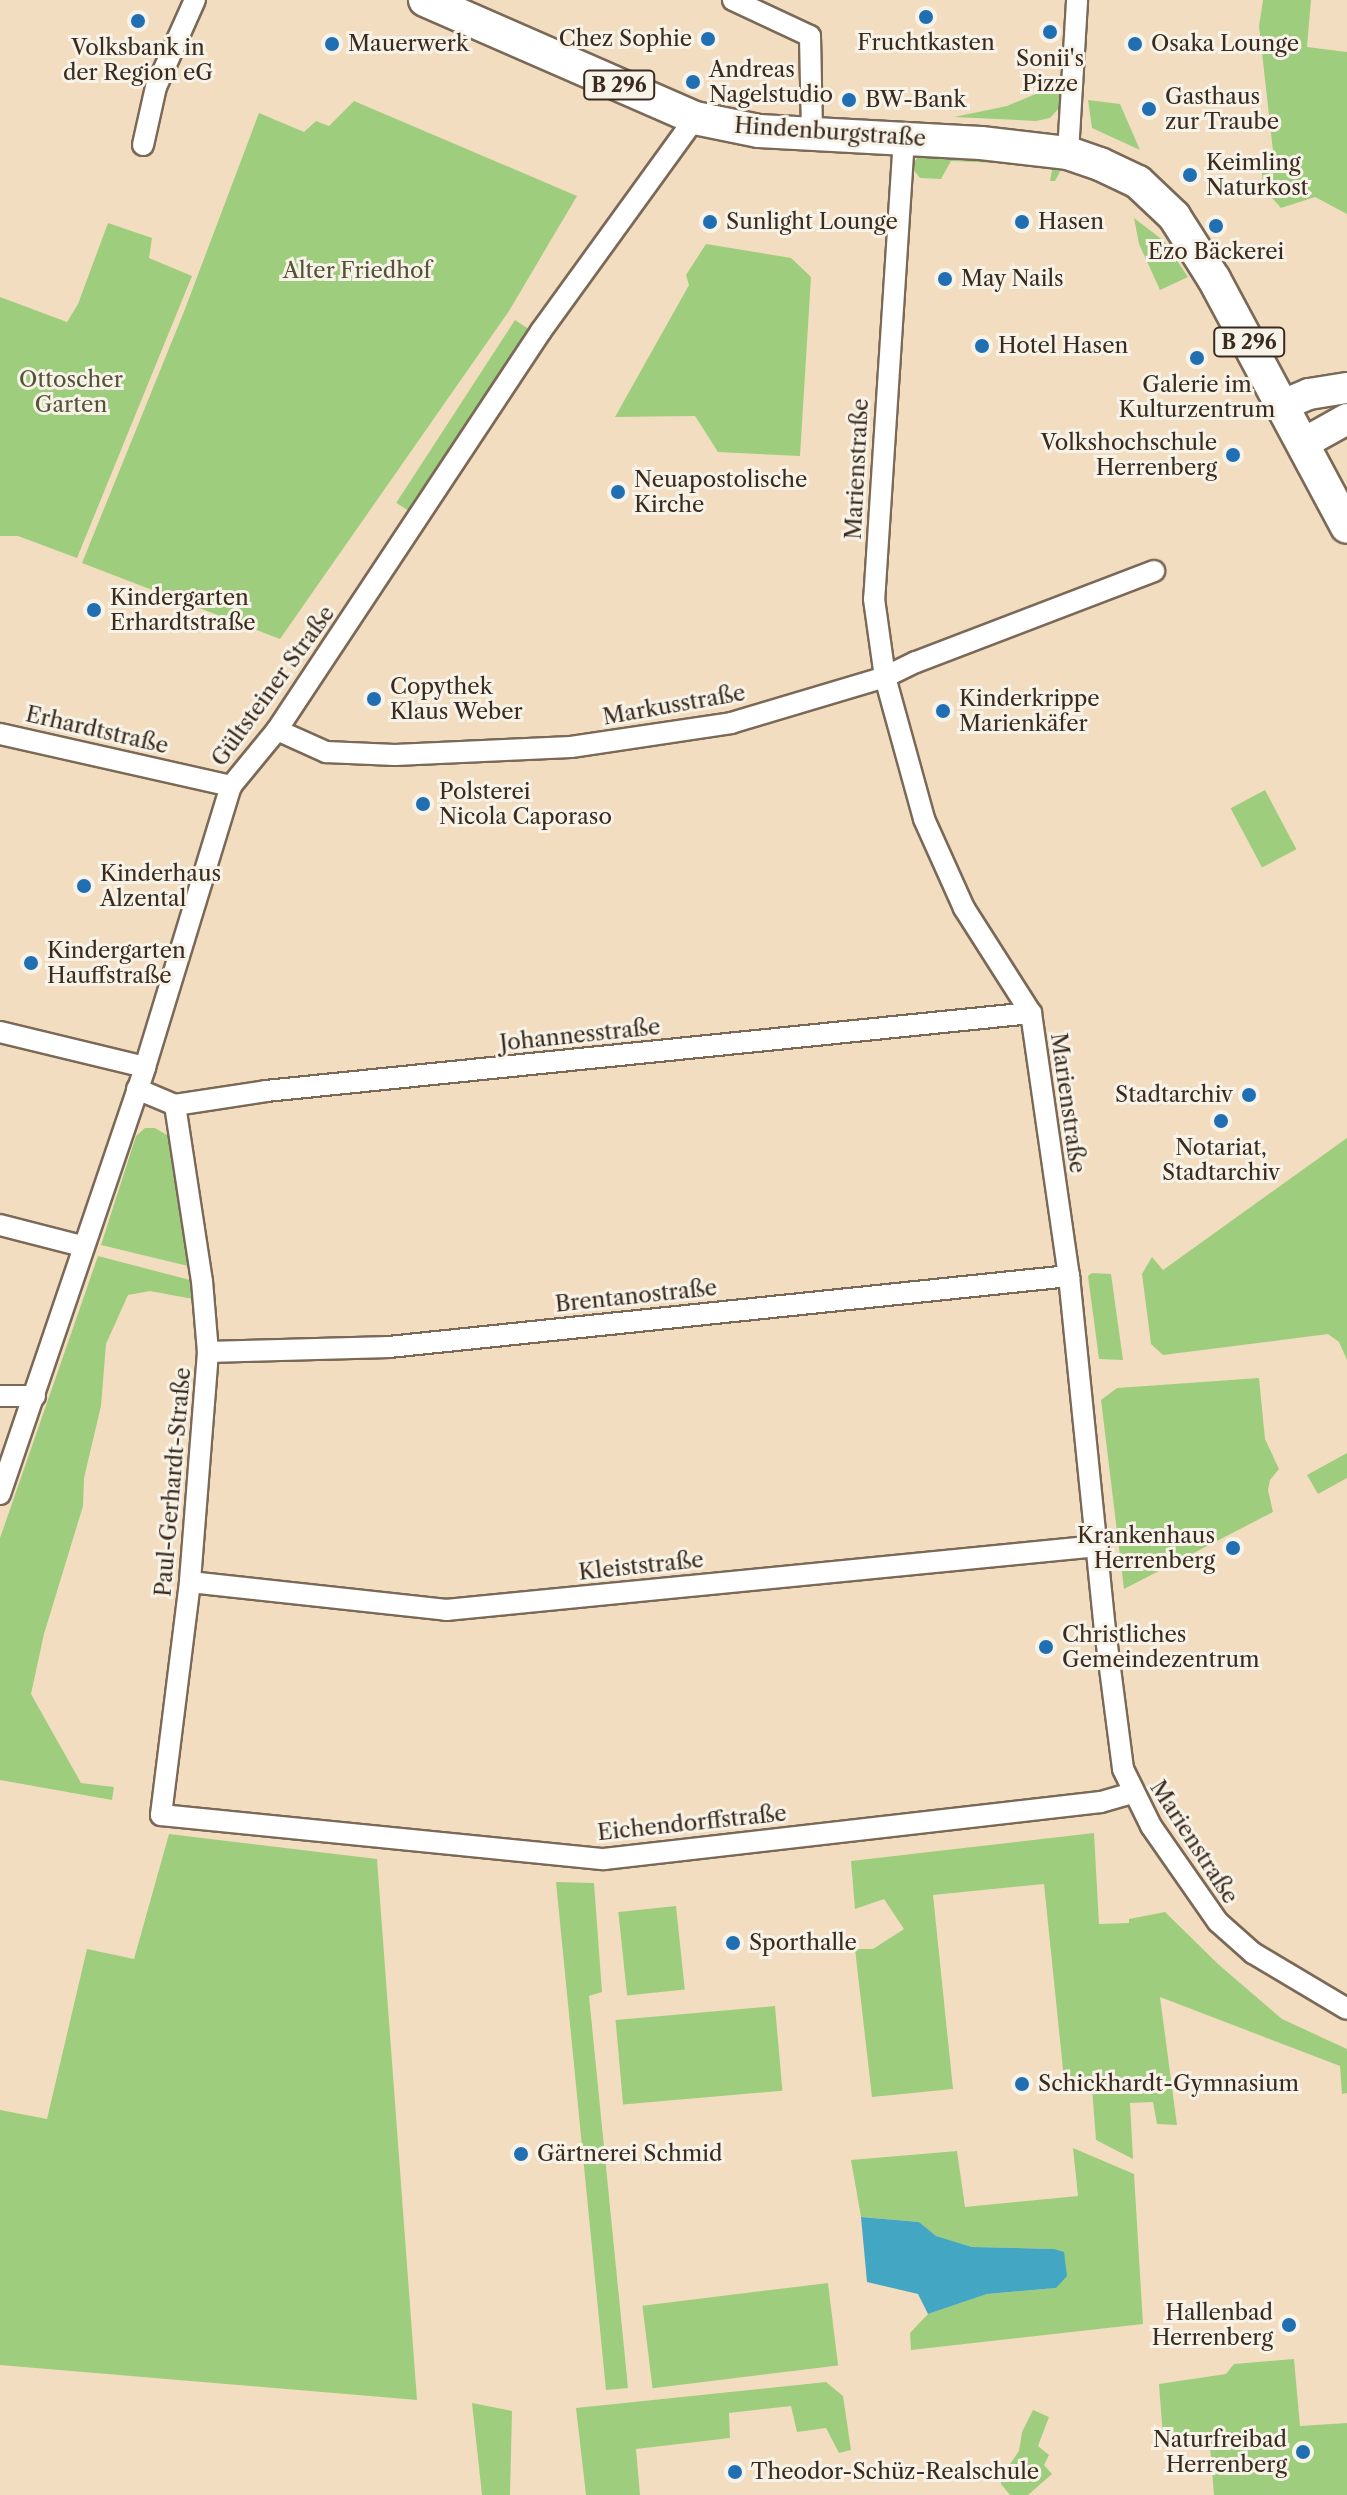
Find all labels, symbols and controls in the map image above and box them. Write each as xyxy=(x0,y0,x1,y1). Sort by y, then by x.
marker: Fruchtkasten xyxy=(917,8,935,26)
marker: Volksbank in der Region eG xyxy=(129,12,147,30)
marker: Sonii's Pizze xyxy=(1041,23,1059,41)
place label: Chez Sophie xyxy=(559,26,692,52)
marker: Chez Sophie xyxy=(699,30,717,48)
place label: Fruchtkasten xyxy=(857,30,995,56)
place label: Mauerwerk xyxy=(348,31,469,57)
place label: Osaka Lounge xyxy=(1151,31,1299,57)
place label: Volksbank in der Region eG xyxy=(63,34,213,86)
marker: Mauerwerk xyxy=(323,35,341,53)
marker: Osaka Lounge xyxy=(1126,35,1144,53)
place label: Sonii's Pizze xyxy=(1016,45,1084,96)
place label: Andreas Nagelstudio xyxy=(709,56,833,108)
road number: B 296 xyxy=(583,69,655,101)
marker: Andreas Nagelstudio xyxy=(684,73,702,91)
place label: Gasthaus zur Traube xyxy=(1165,83,1280,134)
place label: BW-Bank xyxy=(865,87,966,113)
marker: BW-Bank xyxy=(840,91,858,109)
marker: Gasthaus zur Traube xyxy=(1140,100,1158,118)
street label: Hindenburgstraße xyxy=(733,112,927,152)
place label: Keimling Naturkost xyxy=(1206,149,1308,200)
marker: Keimling Naturkost xyxy=(1181,166,1199,184)
place label: Sunlight Lounge xyxy=(726,209,898,235)
place label: Hasen xyxy=(1038,209,1104,235)
marker: Sunlight Lounge xyxy=(701,213,719,231)
marker: Hasen xyxy=(1013,213,1031,231)
marker: Ezo Bäckerei xyxy=(1207,217,1225,235)
place label: Ezo Bäckerei xyxy=(1148,239,1284,265)
park label: Alter Friedhof xyxy=(282,258,432,284)
place label: May Nails xyxy=(961,266,1064,292)
marker: May Nails xyxy=(936,270,954,288)
road number: B 296 xyxy=(1213,326,1285,358)
place label: Hotel Hasen xyxy=(998,333,1128,359)
marker: Hotel Hasen xyxy=(973,337,991,355)
marker: Galerie im Kulturzentrum xyxy=(1188,349,1206,367)
park label: Ottoscher Garten xyxy=(19,366,123,418)
place label: Galerie im Kulturzentrum xyxy=(1119,371,1275,422)
street label: Marienstraße xyxy=(840,398,874,540)
place label: Volkshochschule Herrenberg xyxy=(1041,429,1217,480)
marker: Volkshochschule Herrenberg xyxy=(1224,446,1242,464)
place label: Neuapostolische Kirche xyxy=(634,466,807,518)
marker: Neuapostolische Kirche xyxy=(609,483,627,501)
place label: Kindergarten Erhardtstraße xyxy=(110,584,256,636)
marker: Kindergarten Erhardtstraße xyxy=(85,601,103,619)
street label: Gültsteiner Straße xyxy=(206,601,340,771)
place label: Copythek Klaus Weber xyxy=(390,673,524,724)
street label: Markusstraße xyxy=(601,679,747,731)
place label: Kinderkrippe Marienkäfer xyxy=(959,685,1100,736)
marker: Copythek Klaus Weber xyxy=(365,690,383,708)
street label: Erhardtstraße xyxy=(23,701,171,759)
marker: Kinderkrippe Marienkäfer xyxy=(934,702,952,720)
place label: Polsterei Nicola Caporaso xyxy=(439,778,612,830)
marker: Polsterei Nicola Caporaso xyxy=(414,795,432,813)
place label: Kinderhaus Alzental xyxy=(100,860,221,912)
marker: Kinderhaus Alzental xyxy=(75,877,93,895)
place label: Kindergarten Hauffstraße xyxy=(47,937,186,988)
marker: Kindergarten Hauffstraße xyxy=(22,954,40,972)
street label: Johannesstraße xyxy=(498,1013,662,1057)
street label: Marienstraße xyxy=(1045,1031,1091,1175)
place label: Stadtarchiv xyxy=(1115,1082,1233,1108)
marker: Stadtarchiv xyxy=(1240,1086,1258,1104)
marker: Notariat, Stadtarchiv xyxy=(1212,1112,1230,1130)
place label: Notariat, Stadtarchiv xyxy=(1162,1134,1280,1186)
street label: Brentanostraße xyxy=(554,1274,718,1318)
street label: Paul-Gerhardt-Straße xyxy=(150,1366,196,1598)
place label: Krankenhaus Herrenberg xyxy=(1077,1522,1215,1574)
marker: Krankenhaus Herrenberg xyxy=(1222,1537,1244,1559)
street label: Kleiststraße xyxy=(577,1546,705,1586)
place label: Christliches Gemeindezentrum xyxy=(1062,1621,1260,1672)
marker: Christliches Gemeindezentrum xyxy=(1037,1638,1055,1656)
street label: Marienstraße xyxy=(1144,1776,1244,1908)
street label: Eichendorffstraße xyxy=(596,1800,788,1846)
place label: Sporthalle xyxy=(749,1930,857,1956)
marker: Sporthalle xyxy=(724,1934,742,1952)
place label: Schickhardt-Gymnasium xyxy=(1038,2071,1299,2097)
marker: Schickhardt-Gymnasium xyxy=(1013,2075,1031,2093)
place label: Gärtnerei Schmid xyxy=(537,2141,722,2167)
marker: Gärtnerei Schmid xyxy=(512,2145,530,2163)
place label: Hallenbad Herrenberg xyxy=(1152,2299,1273,2350)
marker: Hallenbad Herrenberg xyxy=(1280,2316,1298,2334)
place label: Naturfreibad Herrenberg xyxy=(1153,2426,1287,2478)
marker: Naturfreibad Herrenberg xyxy=(1294,2443,1312,2461)
place label: Theodor-Schüz-Realschule xyxy=(751,2459,1039,2485)
marker: Theodor-Schüz-Realschule xyxy=(726,2463,744,2481)

